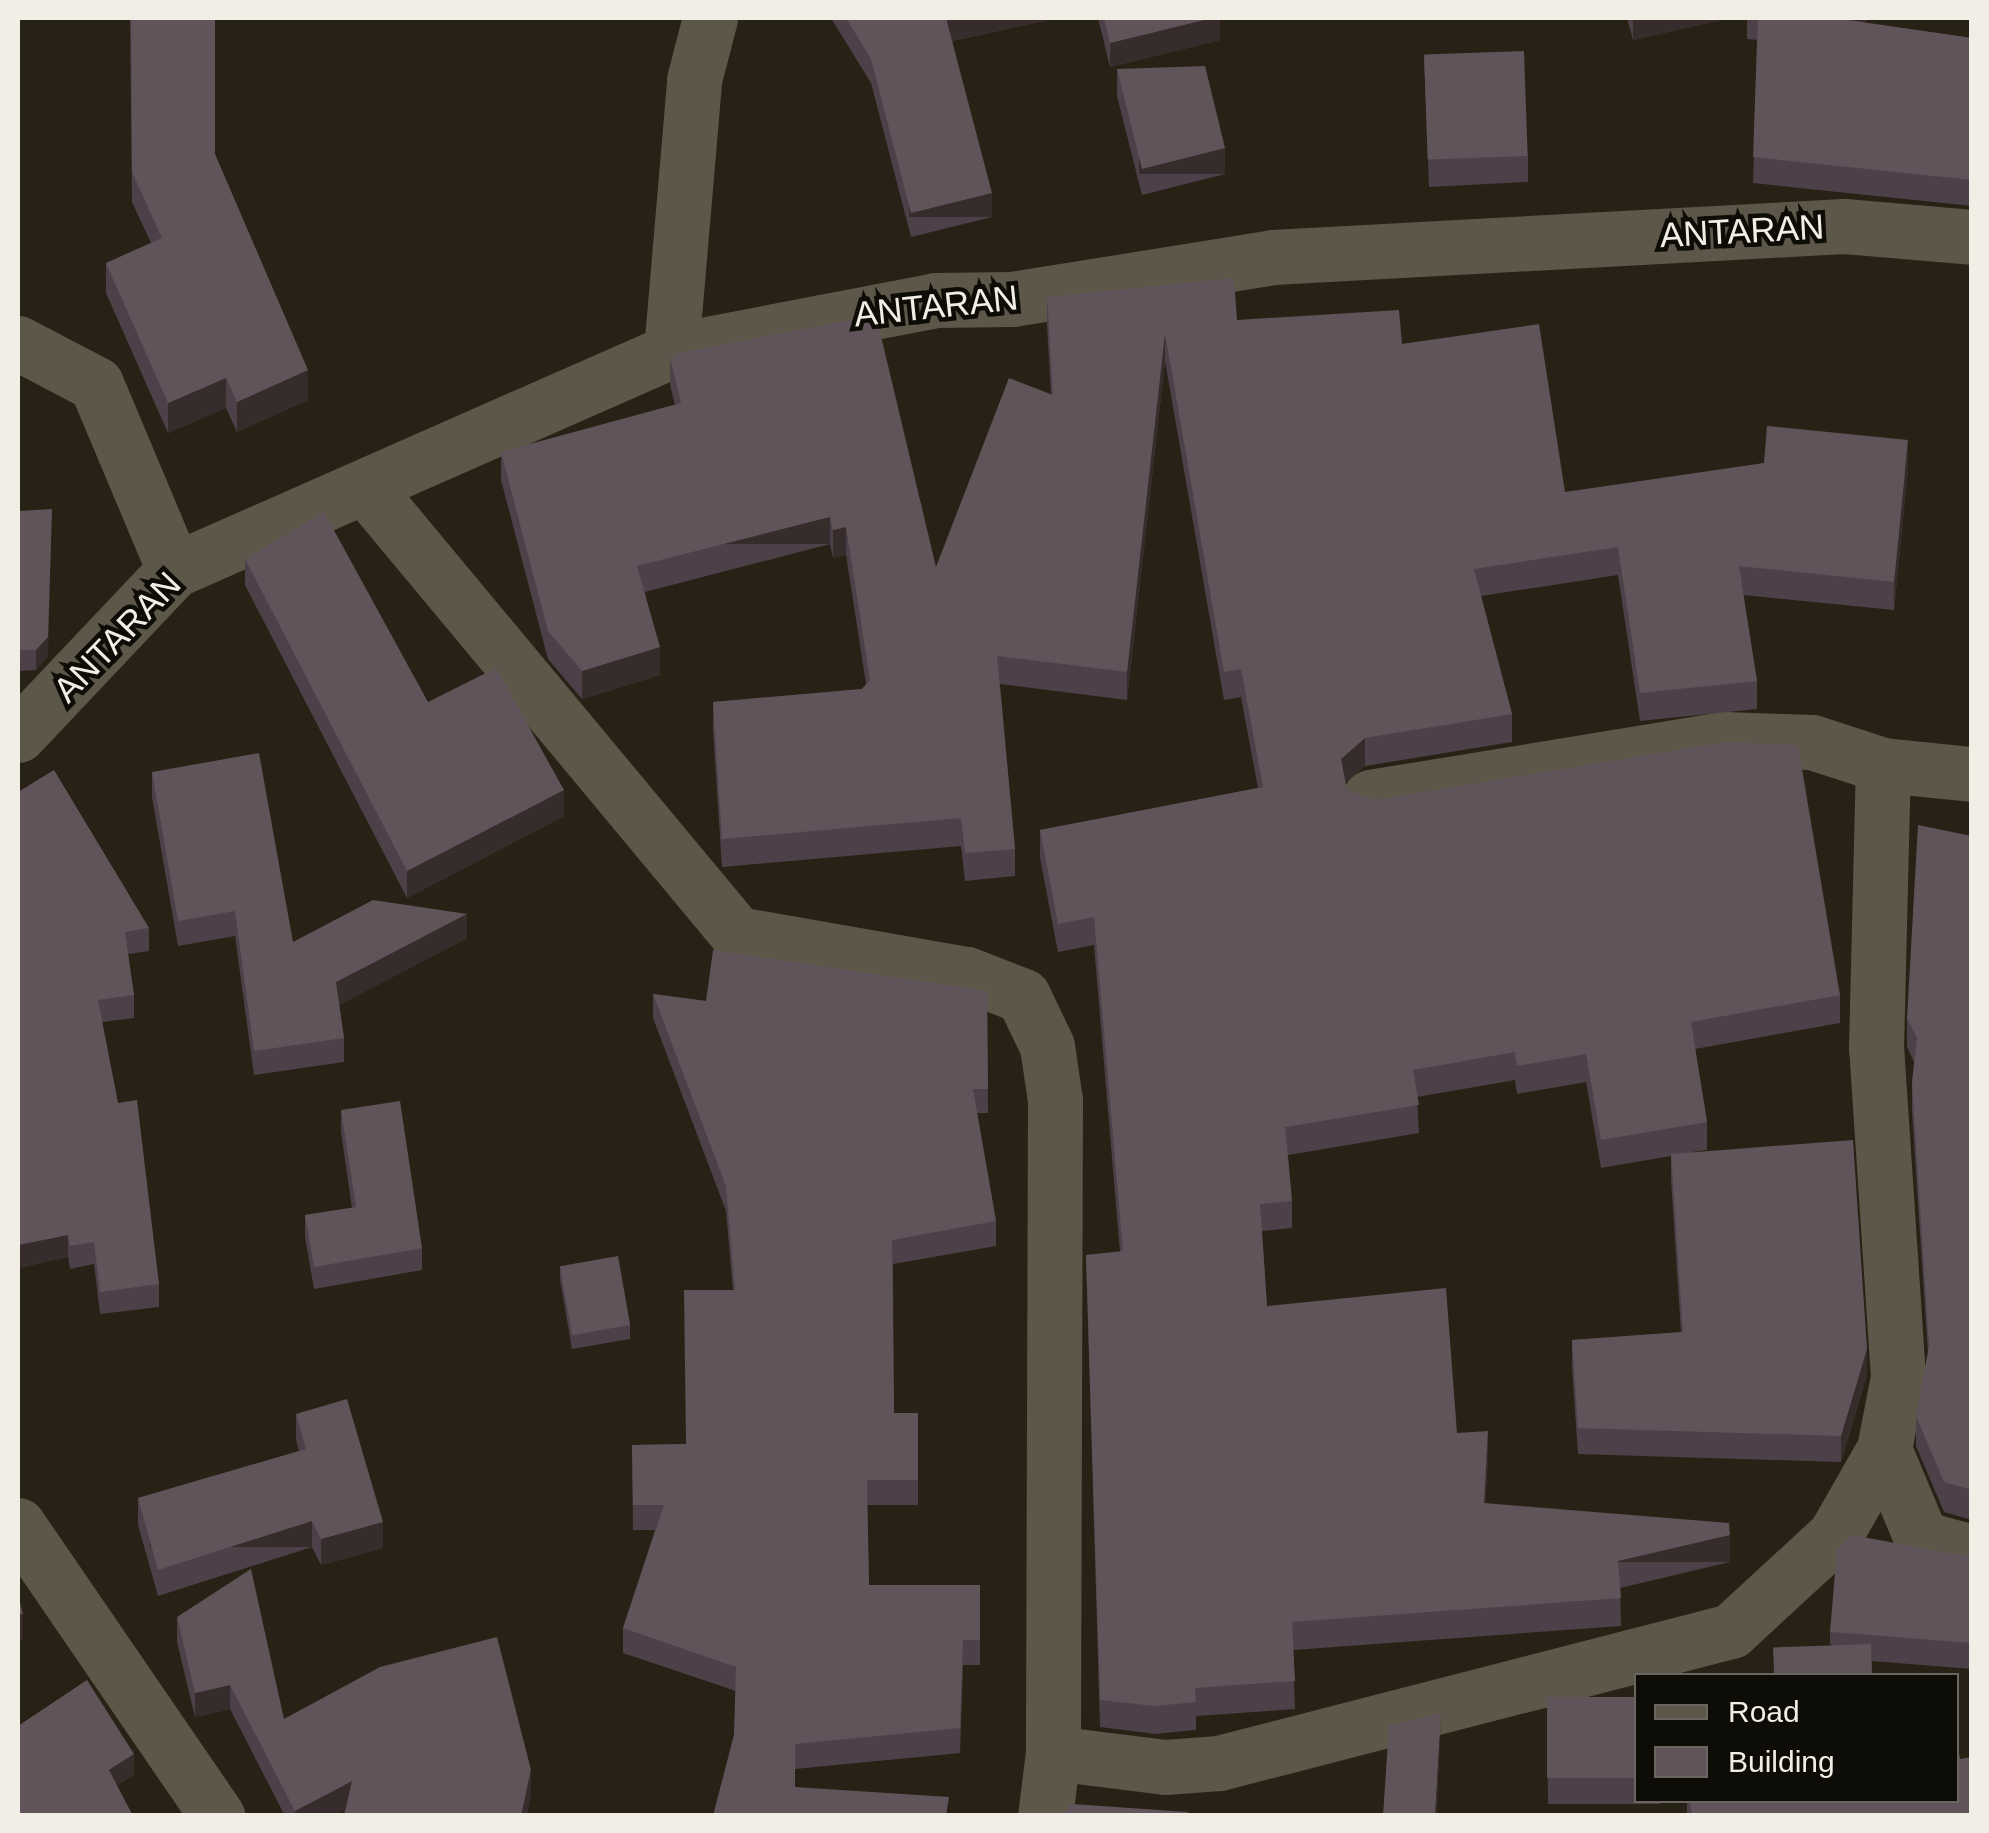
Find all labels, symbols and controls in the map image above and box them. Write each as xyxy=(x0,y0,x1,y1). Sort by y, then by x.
street label: ANTARAN xyxy=(1659,206,1825,256)
street label: ANTARAN xyxy=(852,277,1020,335)
street label: ANTARAN xyxy=(45,563,189,711)
legend xyxy=(1634,1673,1959,1803)
text: Road xyxy=(1728,1695,1800,1728)
text: Building xyxy=(1728,1745,1835,1778)

